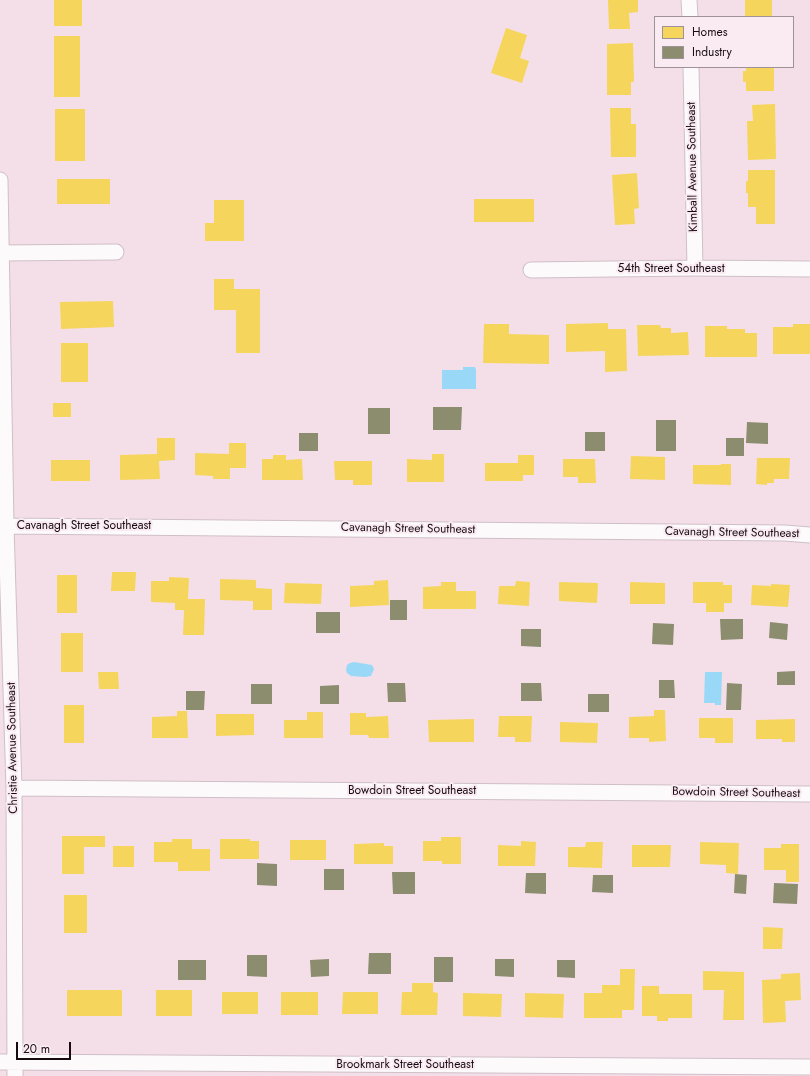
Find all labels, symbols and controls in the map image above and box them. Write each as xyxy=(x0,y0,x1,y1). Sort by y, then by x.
legend xyxy=(654,16,794,68)
text: Homes xyxy=(692,23,728,41)
text: Industry xyxy=(692,43,732,61)
street label: Kimball Avenue Southeast xyxy=(685,102,701,232)
street label: 54th Street Southeast xyxy=(617,262,725,276)
street label: Cavanagh Street Southeast xyxy=(17,519,151,533)
street label: Cavanagh Street Southeast xyxy=(341,521,475,537)
street label: Cavanagh Street Southeast xyxy=(665,525,799,541)
street label: Christie Avenue Southeast xyxy=(5,682,21,814)
street label: Bowdoin Street Southeast xyxy=(348,784,476,798)
street label: Bowdoin Street Southeast xyxy=(672,785,800,801)
scale bar xyxy=(18,1034,73,1060)
text: 20 m xyxy=(23,1040,50,1058)
street label: Brookmark Street Southeast xyxy=(336,1058,474,1072)

